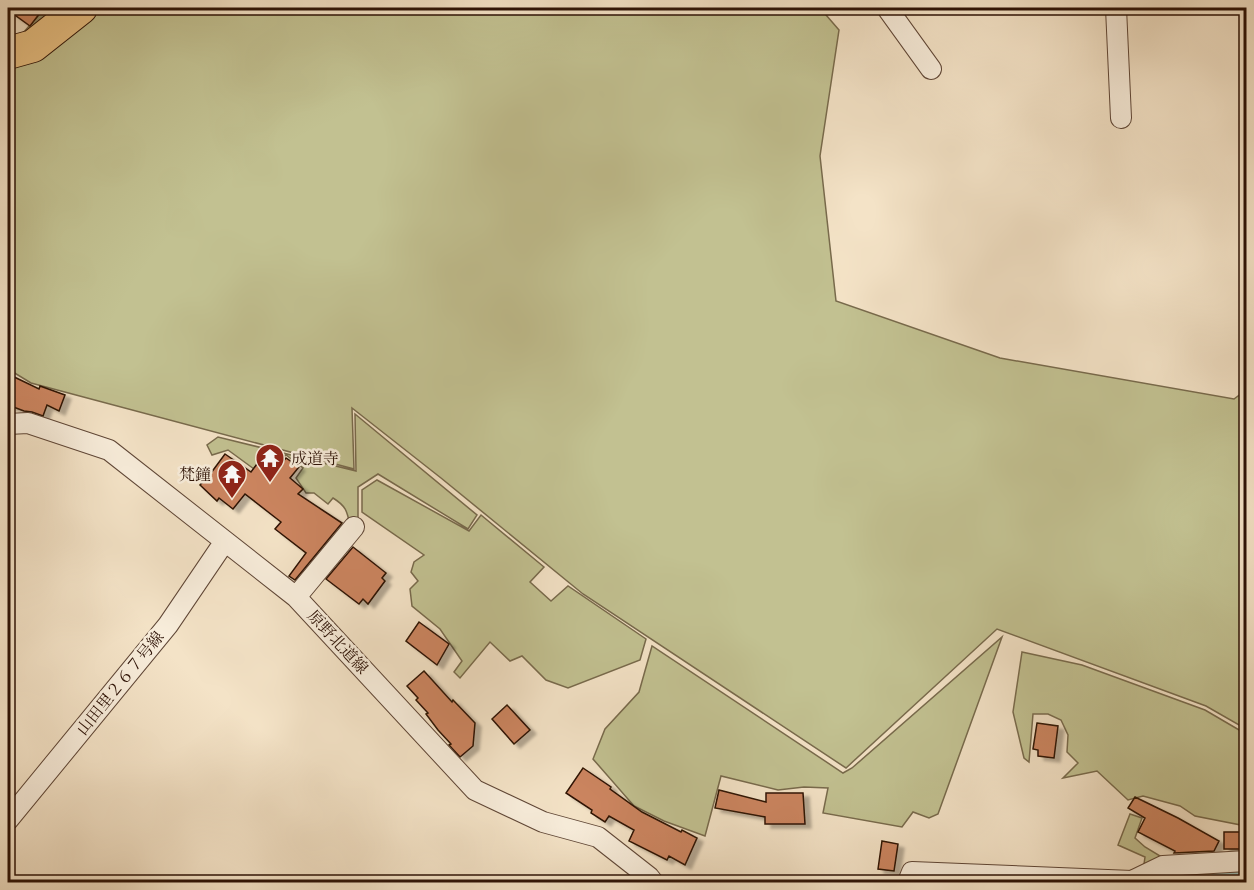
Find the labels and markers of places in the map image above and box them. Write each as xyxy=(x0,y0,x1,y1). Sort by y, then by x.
temple icon: 成道寺 xyxy=(254,442,286,484)
place label: 成道寺 xyxy=(291,449,339,468)
temple icon: 梵鐘 xyxy=(216,458,248,500)
place label: 梵鐘 xyxy=(179,465,211,484)

